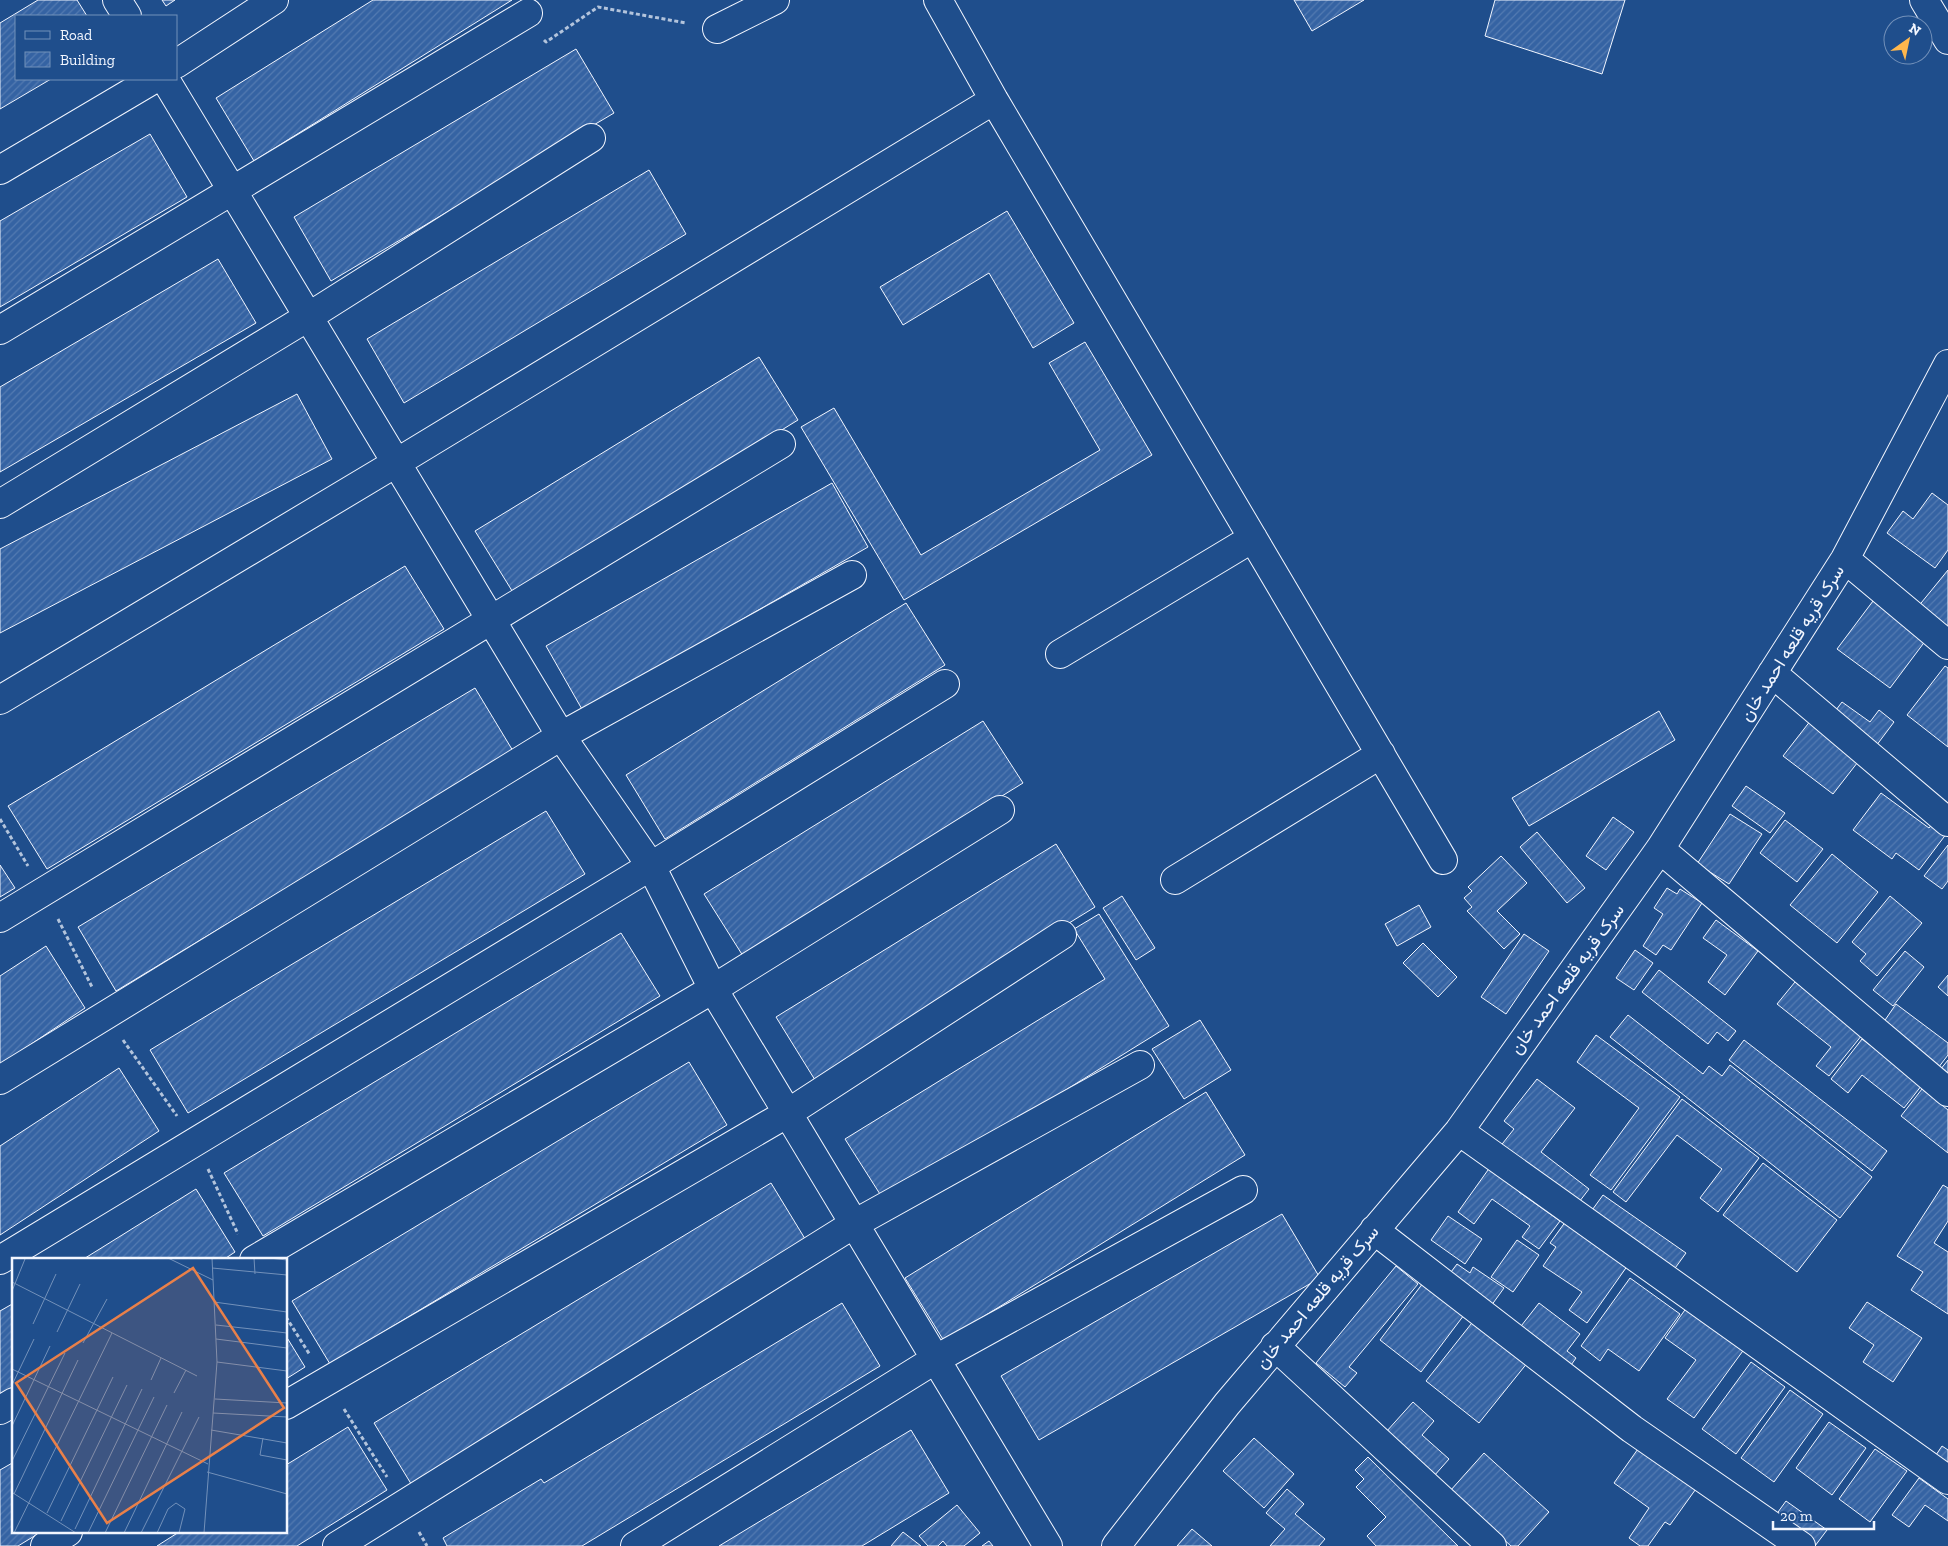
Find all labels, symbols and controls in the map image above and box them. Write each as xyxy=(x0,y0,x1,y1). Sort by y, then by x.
legend xyxy=(15,15,178,80)
north arrow xyxy=(1883,15,1933,65)
text: N xyxy=(1906,19,1924,40)
text: Road xyxy=(60,26,93,44)
text: Building xyxy=(60,51,115,69)
street label: سرک قریه قلعه احمد خان xyxy=(1735,561,1849,725)
street label: سرک قریه قلعه احمد خان xyxy=(1505,900,1629,1058)
street label: سرک قریه قلعه احمد خان xyxy=(1251,1221,1383,1373)
inset map xyxy=(12,1258,288,1534)
scale bar xyxy=(1773,1498,1874,1530)
text: 20 m xyxy=(1780,1507,1813,1525)

